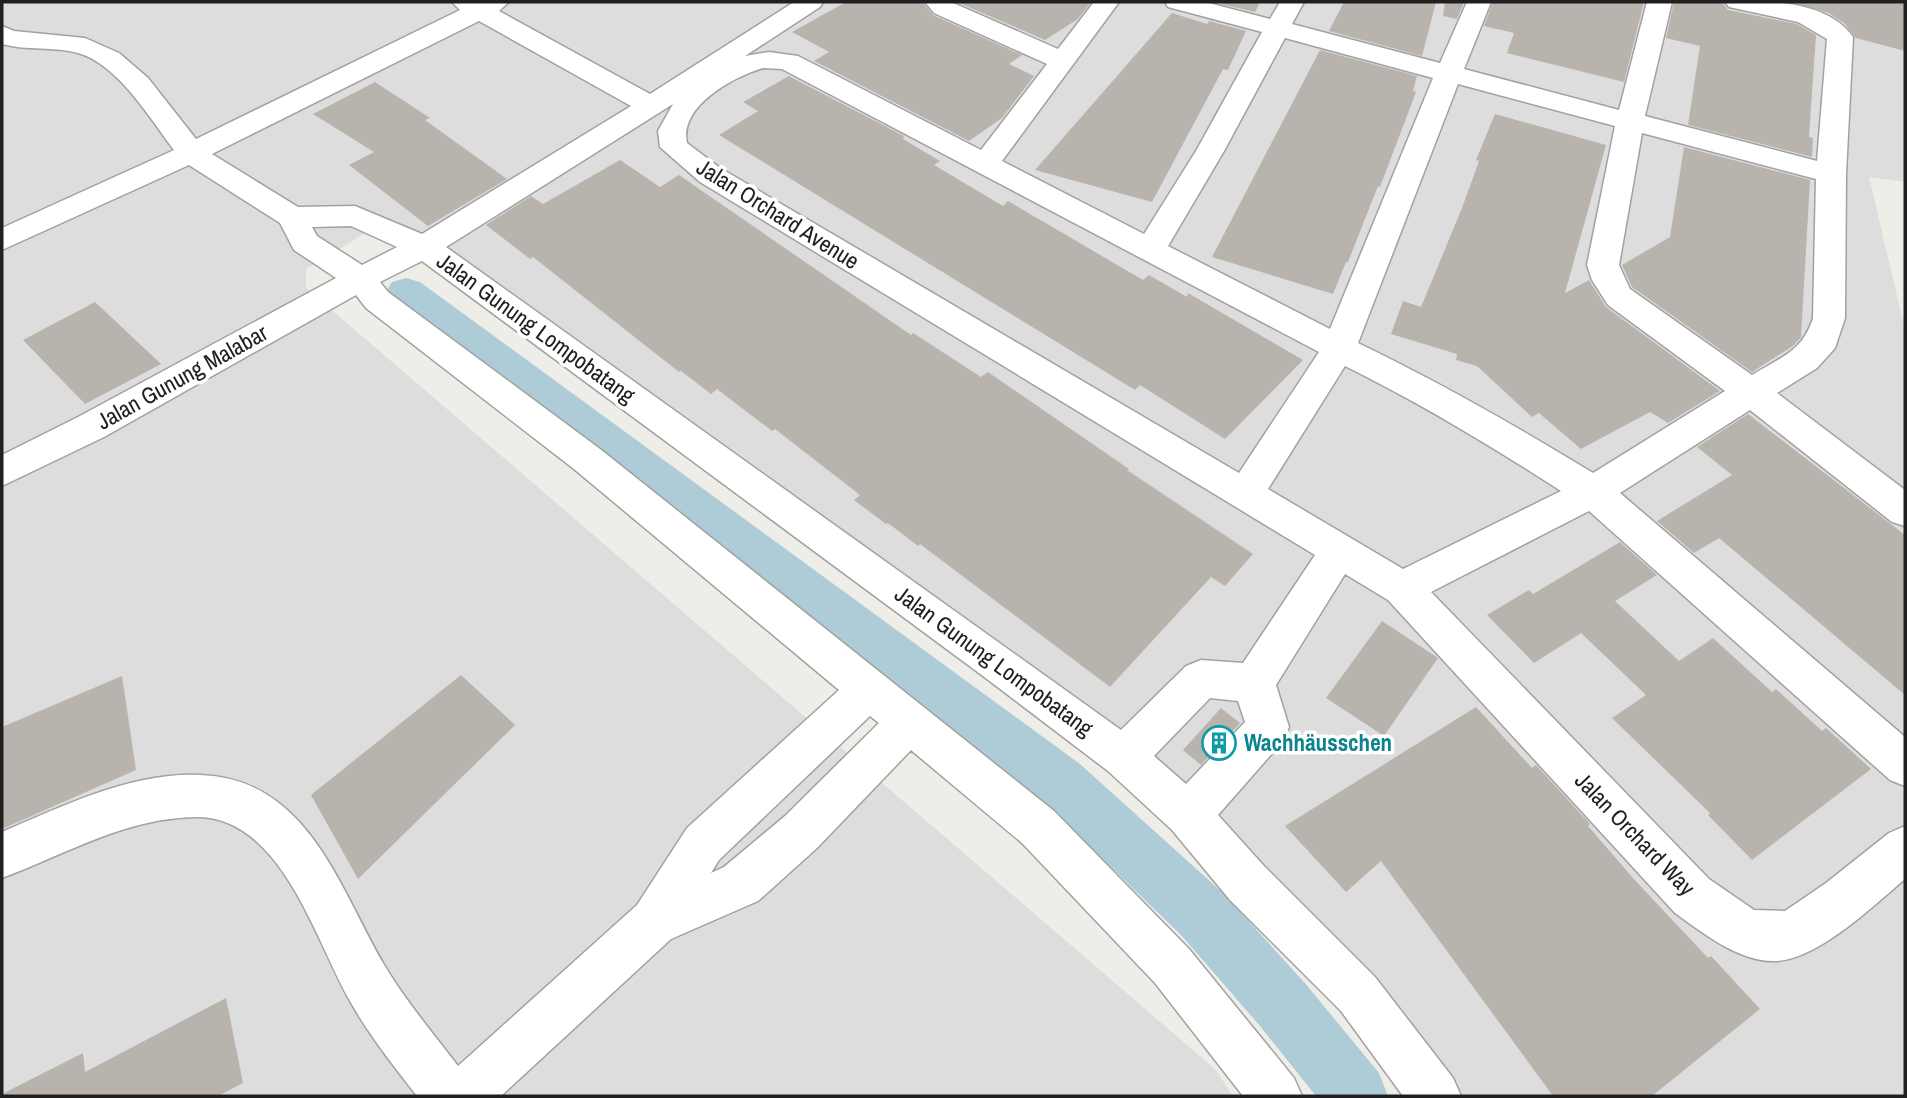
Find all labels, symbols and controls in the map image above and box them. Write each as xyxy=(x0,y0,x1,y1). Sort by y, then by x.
street label: Jalan Orchard Avenue xyxy=(691,151,865,276)
street label: Jalan Gunung Lompobatang xyxy=(431,245,642,410)
street label: Jalan Gunung Malabar xyxy=(91,316,273,436)
street label: Jalan Gunung Lompobatang xyxy=(889,578,1100,743)
building icon: Wachhäusschen xyxy=(1200,724,1238,762)
place label: Wachhäusschen xyxy=(1244,727,1392,758)
street label: Jalan Orchard Way xyxy=(1568,765,1703,903)

